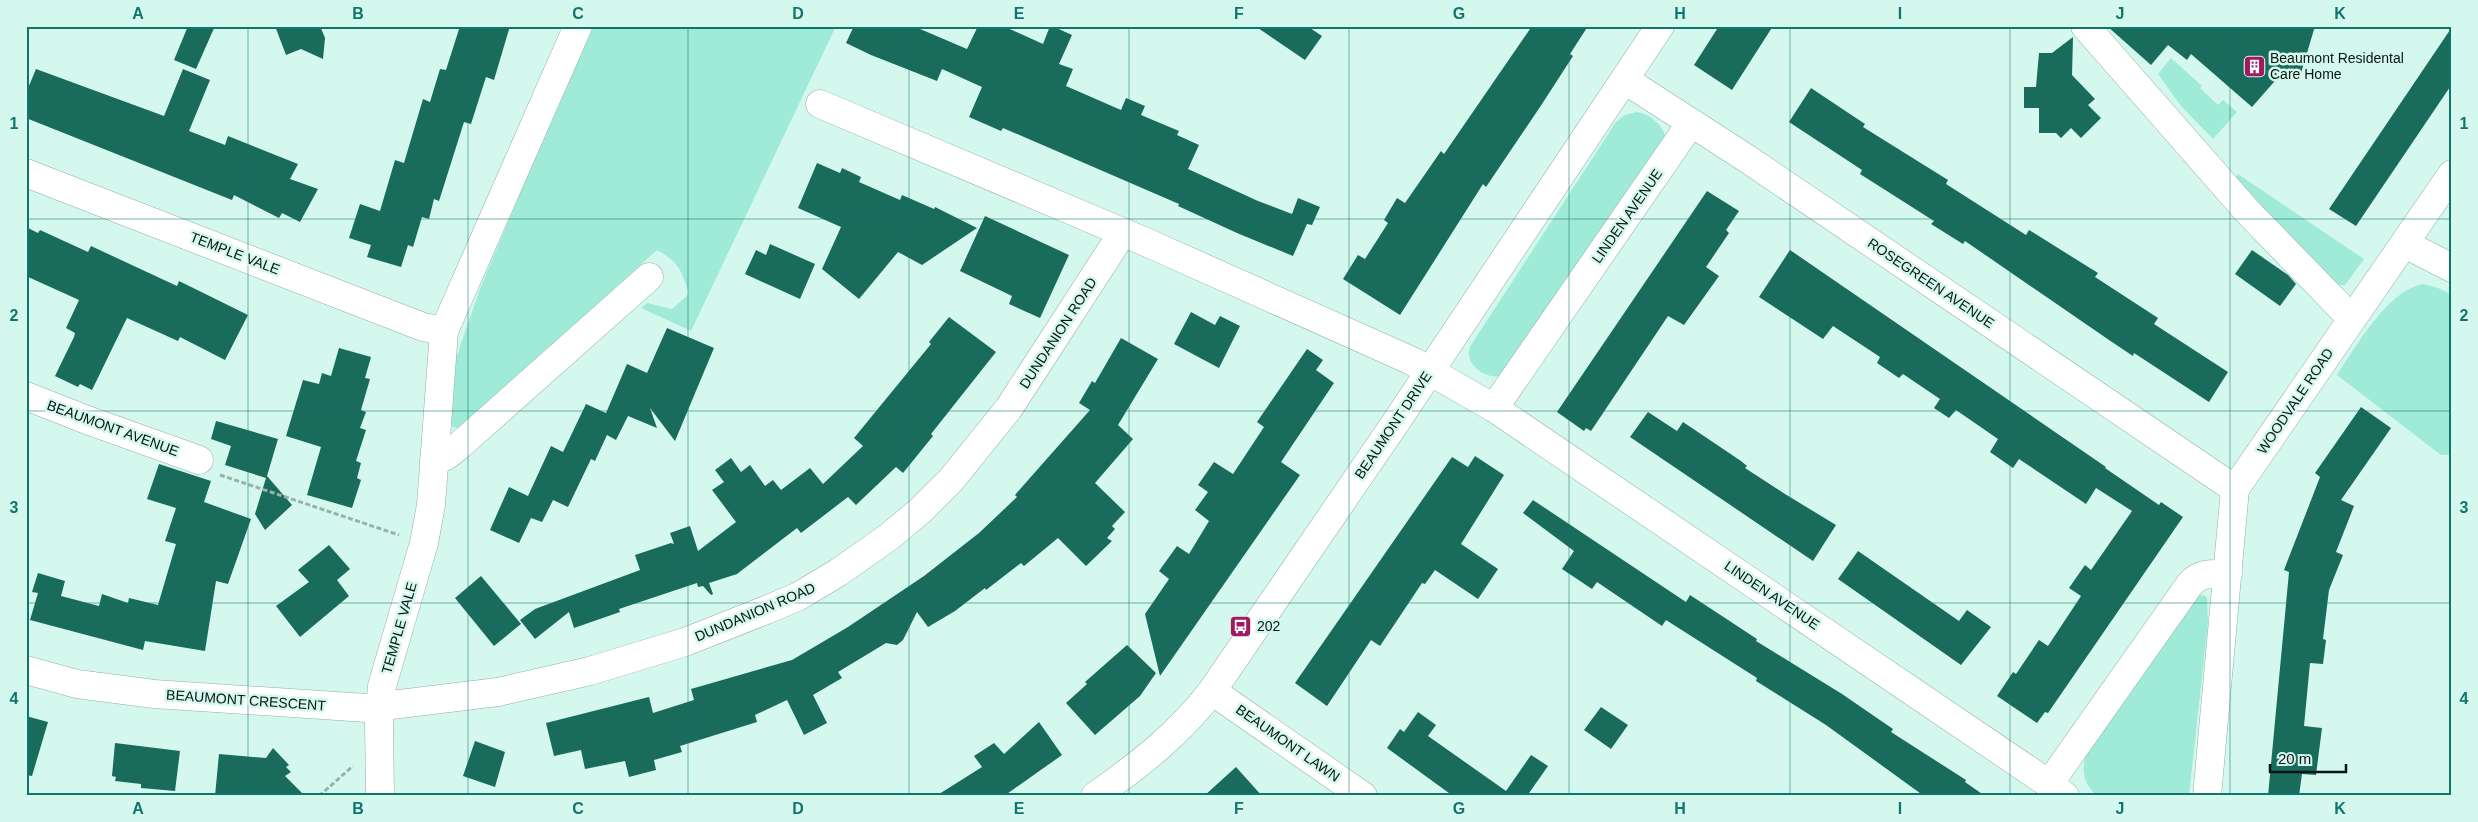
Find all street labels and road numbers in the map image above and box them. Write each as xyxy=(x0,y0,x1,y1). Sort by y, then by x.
street label: LINDEN AVENUE xyxy=(1589,166,1665,266)
street label: TEMPLE VALE xyxy=(188,229,282,277)
street label: ROSEGREEN AVENUE xyxy=(1865,235,1997,331)
street label: DUNDANION ROAD xyxy=(1016,274,1100,392)
street label: WOODVALE ROAD xyxy=(2254,345,2336,457)
street label: BEAUMONT DRIVE xyxy=(1351,368,1435,482)
street label: BEAUMONT AVENUE xyxy=(45,397,181,459)
street label: LINDEN AVENUE xyxy=(1722,557,1822,633)
street label: DUNDANION ROAD xyxy=(692,579,818,645)
street label: TEMPLE VALE xyxy=(378,580,420,676)
street label: BEAUMONT CRESCENT xyxy=(166,686,327,714)
street label: BEAUMONT LAWN xyxy=(1233,701,1343,785)

